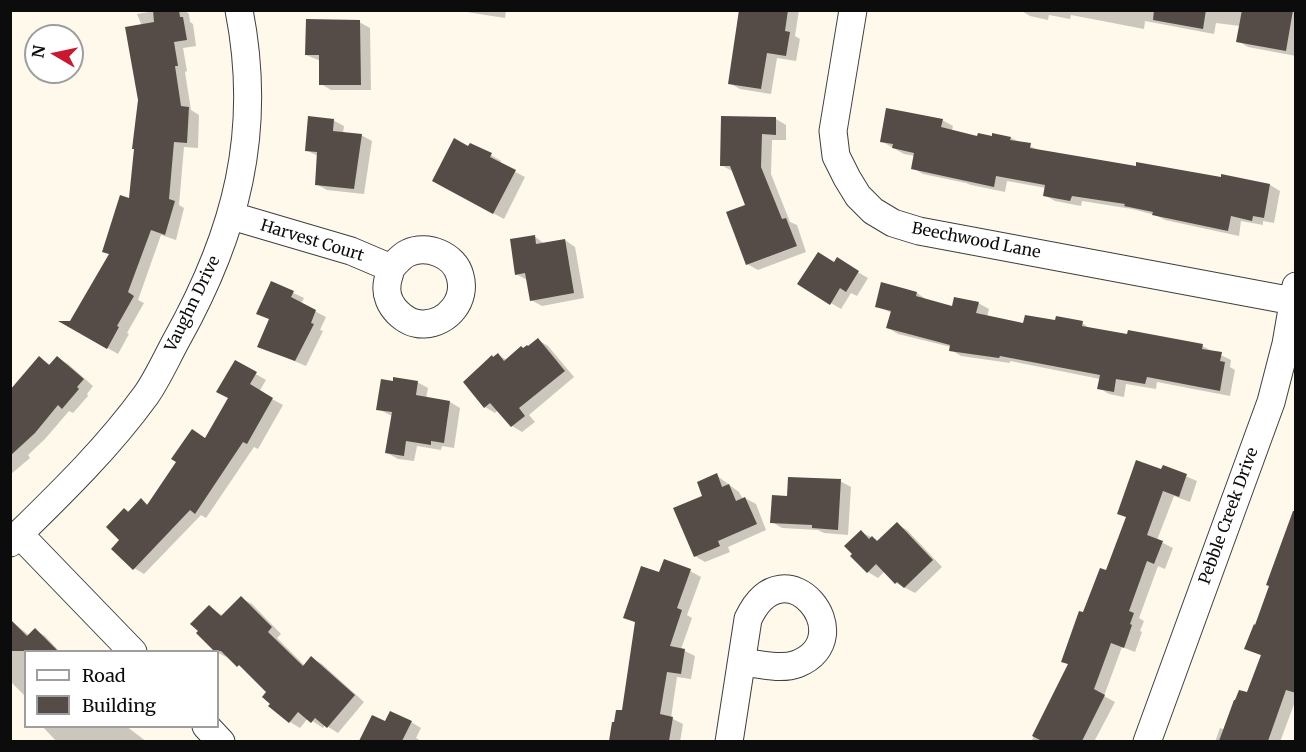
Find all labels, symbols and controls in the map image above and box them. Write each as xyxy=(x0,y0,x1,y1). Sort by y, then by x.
north arrow xyxy=(24,24,84,84)
text: N xyxy=(27,44,49,59)
street label: Harvest Court xyxy=(258,216,366,266)
street label: Beechwood Lane xyxy=(910,219,1042,263)
street label: Vaughn Drive xyxy=(162,253,224,355)
street label: Pebble Creek Drive xyxy=(1195,445,1263,587)
legend xyxy=(24,650,219,728)
text: Road xyxy=(82,664,126,687)
text: Building xyxy=(82,694,156,717)

